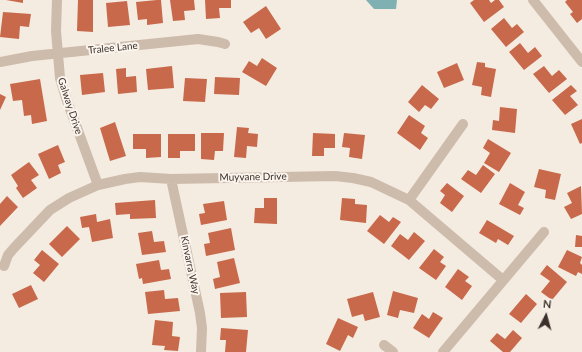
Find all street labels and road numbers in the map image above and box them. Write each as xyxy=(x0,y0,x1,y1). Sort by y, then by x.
street label: Tralee Lane xyxy=(88,39,138,57)
street label: Galway Drive xyxy=(55,76,85,136)
street label: Muyvane Drive xyxy=(219,170,287,184)
street label: Kinvarra Way xyxy=(178,235,202,295)

